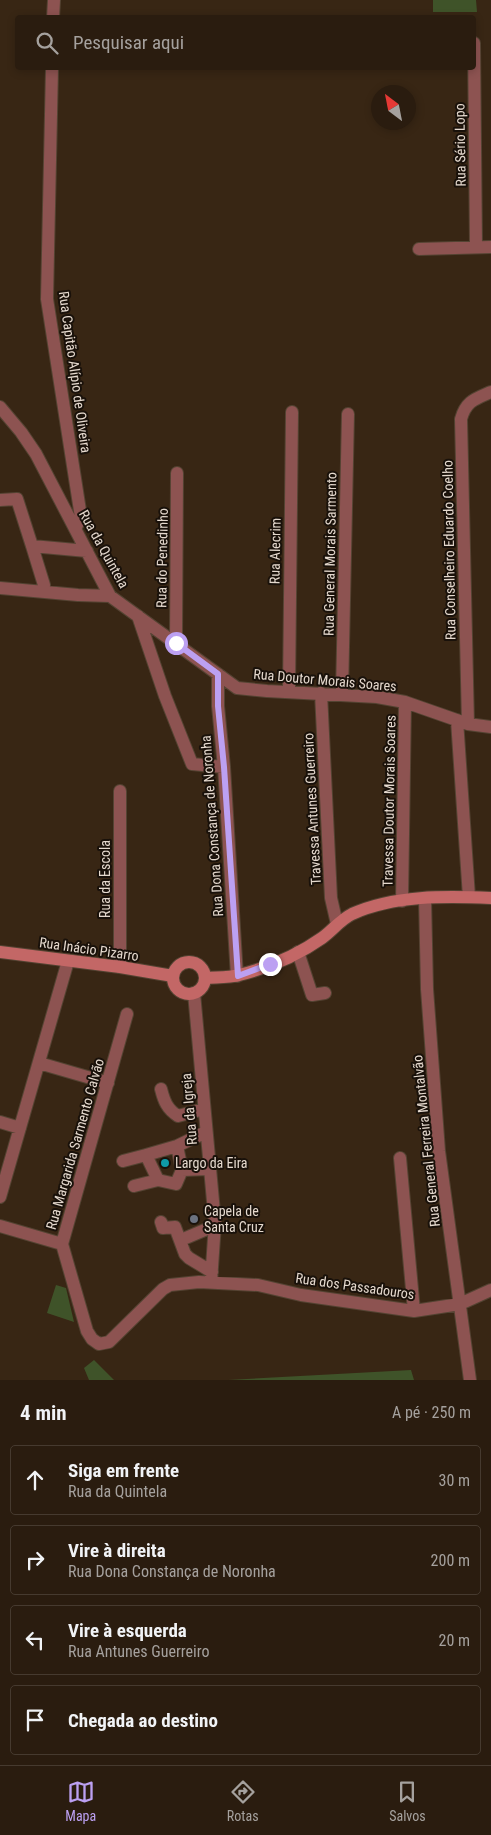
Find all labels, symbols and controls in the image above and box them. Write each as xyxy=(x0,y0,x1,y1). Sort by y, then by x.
search box xyxy=(15,15,476,70)
icon: search xyxy=(33,29,61,57)
text: Pesquisar aqui xyxy=(73,31,184,54)
north arrow xyxy=(371,85,416,130)
street label: Rua Sério Lopo xyxy=(451,103,469,187)
street label: Rua Capitão Alípio de Oliveira xyxy=(56,290,94,454)
street label: Rua Conselheiro Eduardo Coelho xyxy=(439,460,459,640)
street label: Rua General Morais Sarmento xyxy=(321,472,339,636)
street label: Rua da Quintela xyxy=(76,507,132,591)
street label: Rua do Penedinho xyxy=(153,508,171,608)
street label: Rua Alecrim xyxy=(266,518,284,584)
route start xyxy=(165,632,188,655)
street label: Rua Doutor Morais Soares xyxy=(253,666,397,694)
street label: Travessa Doutor Morais Soares xyxy=(380,715,398,887)
street label: Travessa Antunes Guerreiro xyxy=(300,733,324,885)
street label: Rua Dona Constança de Noronha xyxy=(198,735,226,917)
street label: Rua da Escola xyxy=(97,840,113,918)
street label: Rua Inácio Pizarro xyxy=(38,934,140,964)
route end xyxy=(259,953,282,976)
street label: Rua General Ferreira Montalvão xyxy=(409,1054,443,1228)
street label: Rua Margarida Sarmento Calvão xyxy=(43,1057,107,1231)
street label: Rua da Igreja xyxy=(178,1072,200,1146)
place label: Largo da Eira xyxy=(175,1155,247,1171)
marker: Largo da Eira xyxy=(159,1157,171,1169)
place label: Capela de Santa Cruz xyxy=(204,1203,264,1235)
marker: Capela de Santa Cruz xyxy=(188,1213,200,1225)
street label: Rua dos Passadouros xyxy=(295,1270,415,1302)
text: 4 min xyxy=(20,1401,67,1425)
text: A pé · 250 m xyxy=(392,1403,471,1422)
text: Siga em frente xyxy=(68,1459,179,1482)
icon: ahead xyxy=(21,1466,49,1494)
text: 30 m xyxy=(438,1471,470,1490)
text: Rua da Quintela xyxy=(68,1482,167,1501)
text: Vire à direita xyxy=(68,1539,166,1562)
icon: right xyxy=(21,1546,49,1574)
text: 200 m xyxy=(431,1551,470,1570)
text: Rua Dona Constança de Noronha xyxy=(68,1562,276,1581)
text: Vire à esquerda xyxy=(68,1619,187,1642)
icon: left xyxy=(21,1626,49,1654)
text: 20 m xyxy=(438,1631,470,1650)
text: Rua Antunes Guerreiro xyxy=(68,1642,209,1661)
icon: arrive xyxy=(21,1706,49,1734)
text: Chegada ao destino xyxy=(68,1709,218,1732)
tab: Mapa xyxy=(65,1778,96,1824)
tab: Rotas xyxy=(227,1778,259,1824)
tab: Salvos xyxy=(389,1778,426,1824)

